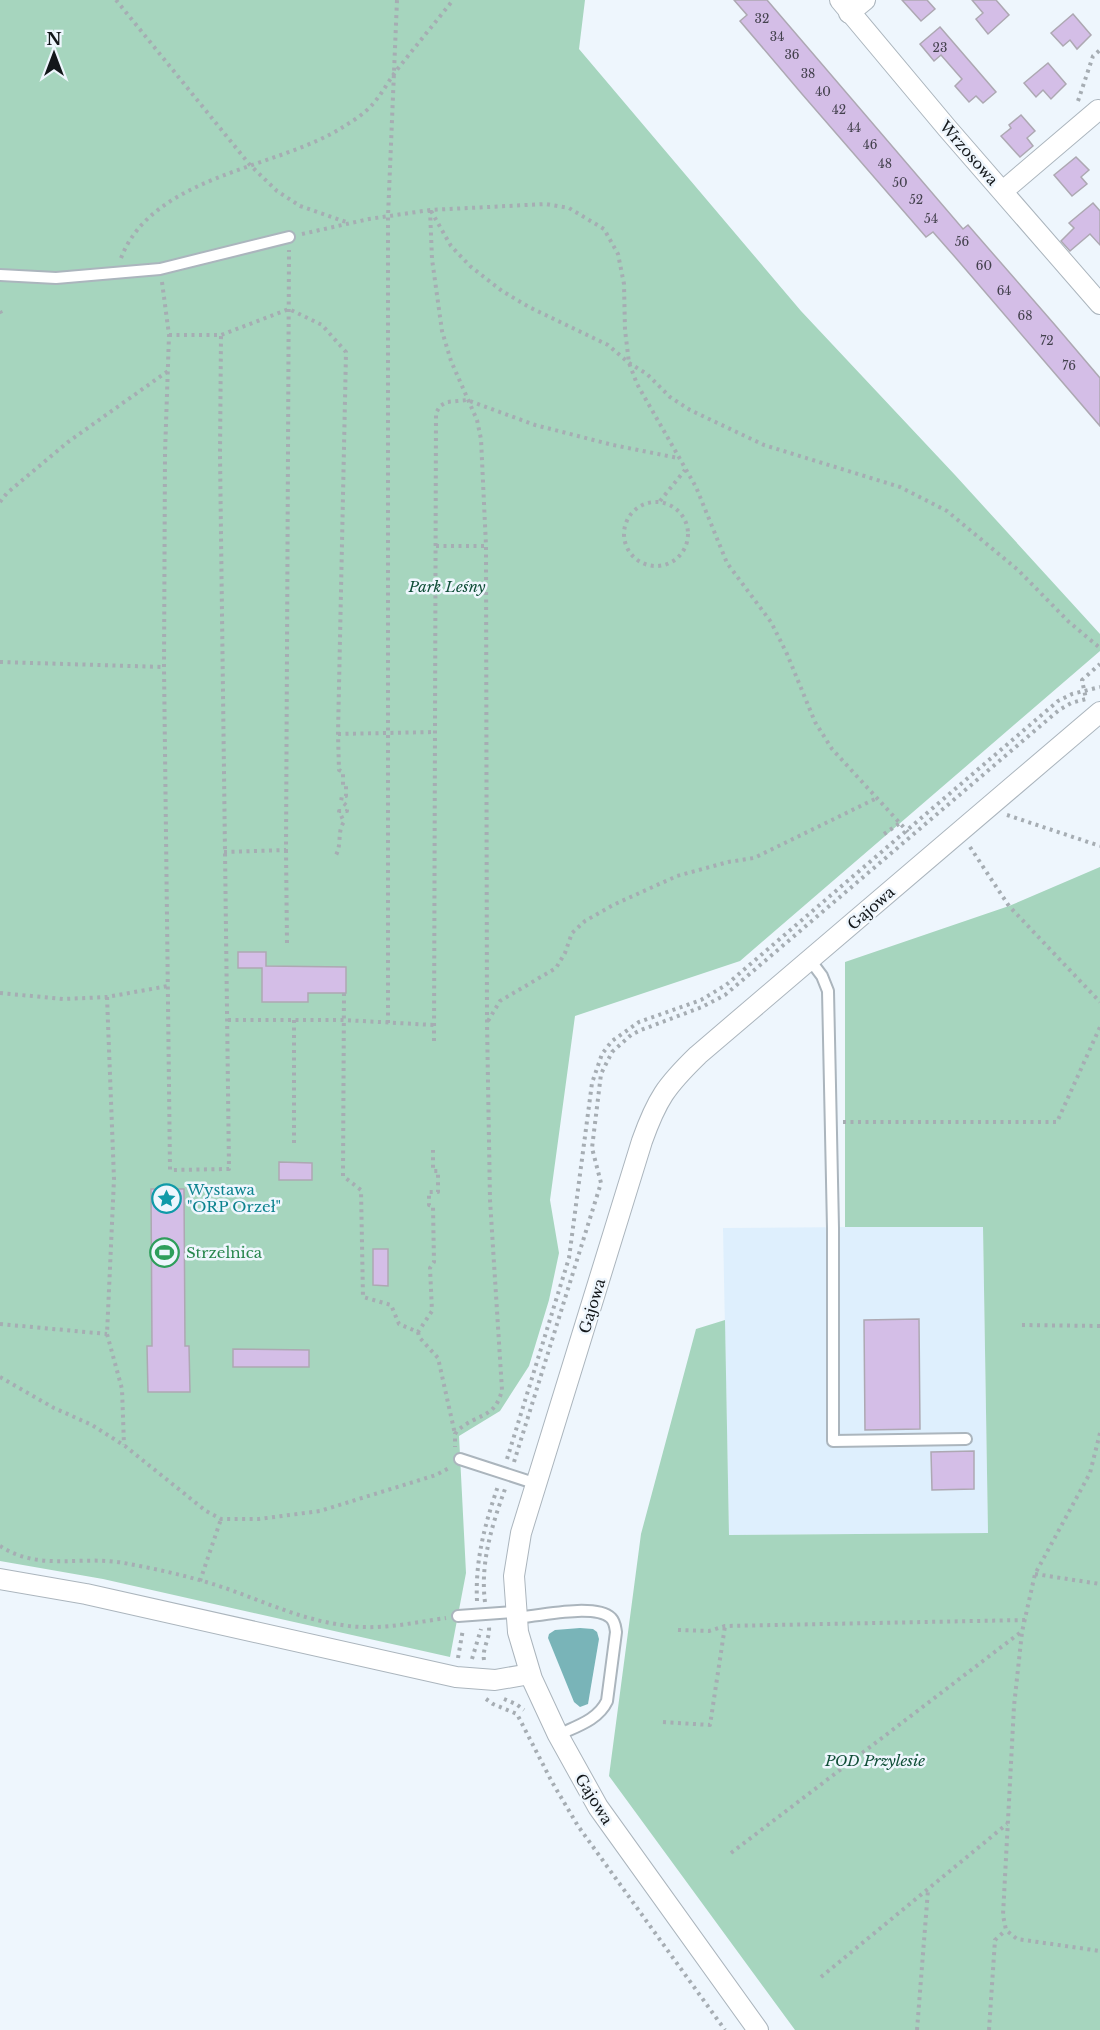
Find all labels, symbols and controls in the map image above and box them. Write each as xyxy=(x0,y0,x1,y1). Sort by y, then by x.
house number: 32 xyxy=(755,11,769,26)
north arrow xyxy=(24,24,84,84)
text: N xyxy=(46,29,62,49)
house number: 34 xyxy=(770,29,784,44)
house number: 23 xyxy=(933,40,947,55)
house number: 36 xyxy=(784,47,800,62)
house number: 38 xyxy=(801,66,815,81)
house number: 40 xyxy=(815,84,831,99)
house number: 42 xyxy=(832,102,846,117)
street label: Wrzosowa xyxy=(935,116,1003,190)
house number: 44 xyxy=(847,120,861,135)
house number: 46 xyxy=(863,137,878,152)
house number: 48 xyxy=(878,156,892,171)
house number: 50 xyxy=(892,175,908,190)
house number: 52 xyxy=(909,192,923,207)
house number: 54 xyxy=(924,211,938,226)
house number: 56 xyxy=(955,234,970,249)
house number: 60 xyxy=(976,258,992,273)
house number: 64 xyxy=(997,283,1011,298)
house number: 68 xyxy=(1018,308,1033,323)
house number: 72 xyxy=(1040,333,1054,348)
house number: 76 xyxy=(1062,358,1076,373)
park label: Park Leśny xyxy=(408,577,486,596)
street label: Gajowa xyxy=(843,882,899,934)
place label: Wystawa "ORP Orzeł" xyxy=(186,1180,281,1216)
place icon: Wystawa "ORP Orzeł" xyxy=(150,1182,182,1214)
sports icon: Strzelnica xyxy=(149,1236,181,1268)
place label: Strzelnica xyxy=(186,1243,263,1262)
street label: Gajowa xyxy=(575,1276,610,1336)
park label: POD Przylesie xyxy=(824,1751,925,1770)
street label: Gajowa xyxy=(571,1770,617,1829)

